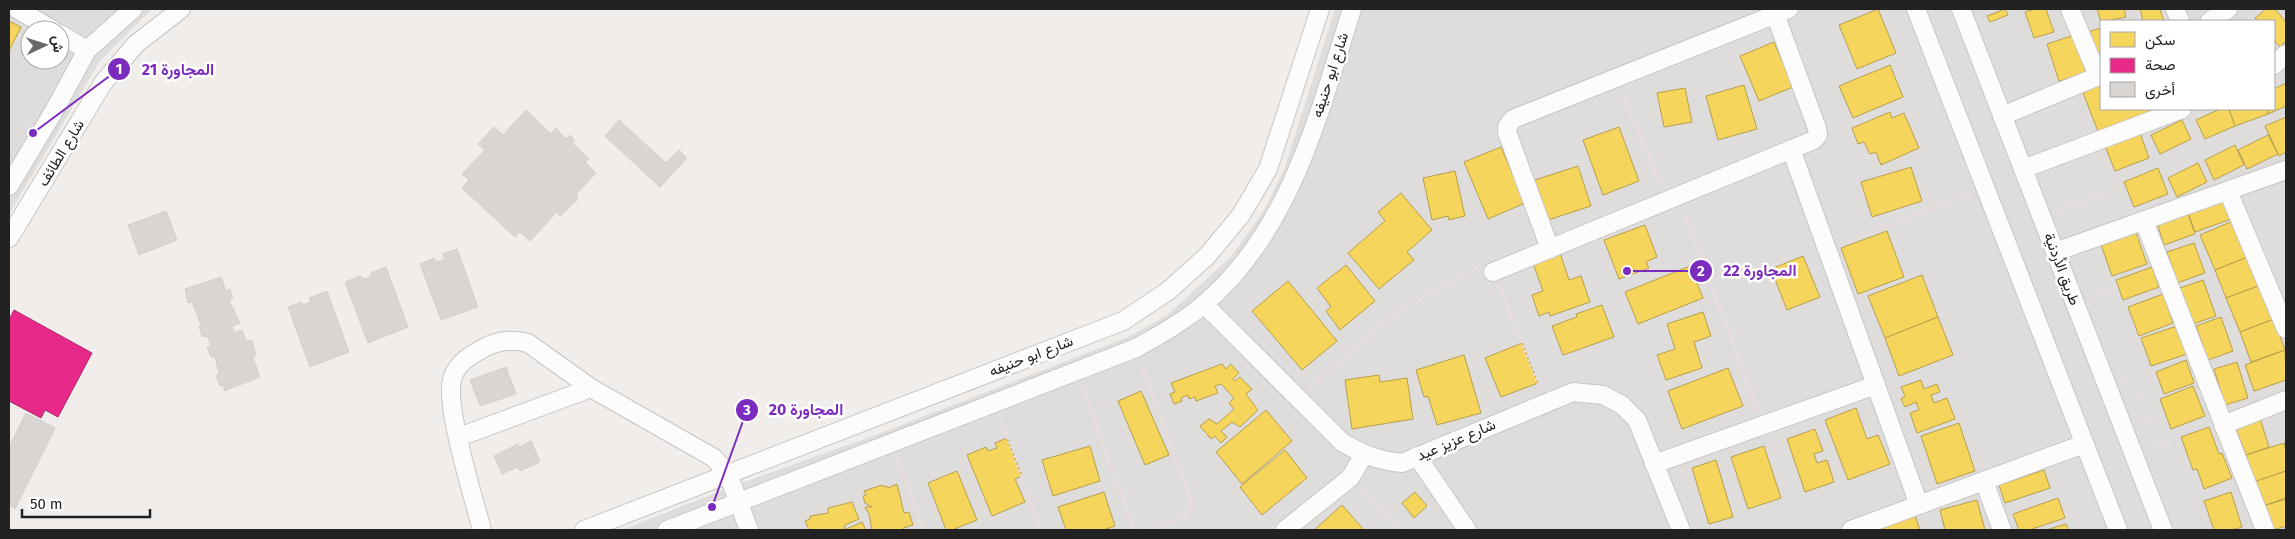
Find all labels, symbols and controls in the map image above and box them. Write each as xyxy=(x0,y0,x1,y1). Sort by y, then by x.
north arrow xyxy=(20,20,70,70)
legend xyxy=(2100,20,2275,110)
street label: شارع ابو حنيفه xyxy=(1308,30,1354,120)
text: سكن xyxy=(2145,31,2175,50)
text: ش xyxy=(48,35,67,53)
callout: المجاورة 21 xyxy=(106,54,224,85)
text: صحة xyxy=(2145,56,2176,74)
text: 1 xyxy=(116,60,122,78)
text: المجاورة 21 xyxy=(142,60,214,80)
text: أخرى xyxy=(2145,81,2175,100)
street label: شارع الطائف xyxy=(34,116,90,191)
street label: طريق الأردنية xyxy=(2039,230,2084,308)
callout: المجاورة 22 xyxy=(1688,255,1807,286)
text: المجاورة 22 xyxy=(1723,261,1797,281)
text: 2 xyxy=(1697,262,1705,280)
street label: شارع ابو حنيفه xyxy=(986,332,1076,382)
callout: المجاورة 20 xyxy=(734,394,854,425)
text: المجاورة 20 xyxy=(769,400,843,420)
text: 3 xyxy=(742,401,751,419)
street label: شارع عزيز عيد xyxy=(1414,415,1499,467)
scale bar xyxy=(22,486,150,518)
text: 50 m xyxy=(30,495,63,513)

